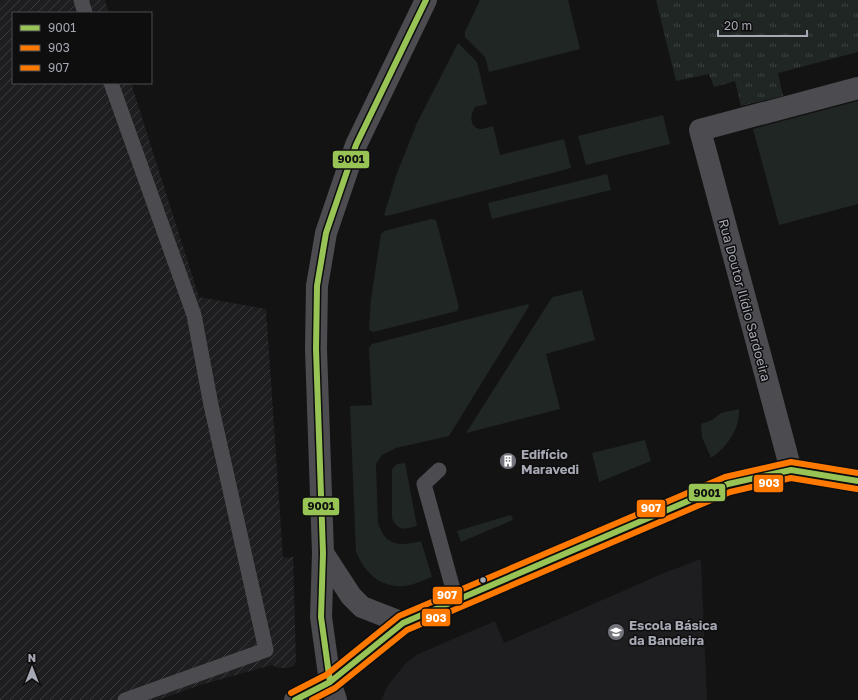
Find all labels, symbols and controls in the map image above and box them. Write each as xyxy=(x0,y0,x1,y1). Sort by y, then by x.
legend xyxy=(12,12,152,84)
scale bar xyxy=(718,12,807,38)
text: 20 m xyxy=(724,18,752,33)
text: 9001 xyxy=(48,20,76,35)
text: 903 xyxy=(48,40,70,55)
text: 907 xyxy=(48,60,69,75)
line badge: 9001 xyxy=(332,150,370,169)
text: 9001 xyxy=(338,152,365,165)
street label: Rua Doutor Ilídio Sardoeira xyxy=(716,217,774,383)
place label: Edifício Maravedi xyxy=(521,446,579,477)
building icon: Edifício Maravedi xyxy=(498,451,518,471)
line badge: 903 xyxy=(753,474,784,493)
text: 903 xyxy=(759,476,780,489)
line badge: 9001 xyxy=(688,483,726,502)
text: 9001 xyxy=(694,486,721,499)
line badge: 9001 xyxy=(302,497,340,516)
text: 9001 xyxy=(308,499,335,512)
line badge: 907 xyxy=(636,499,666,518)
text: 907 xyxy=(641,501,661,514)
unlabelled marker xyxy=(478,575,488,585)
line badge: 907 xyxy=(432,586,463,605)
text: 907 xyxy=(437,588,457,601)
line badge: 903 xyxy=(421,608,451,627)
text: 903 xyxy=(426,611,447,624)
place label: Escola Básica da Bandeira xyxy=(629,617,718,648)
school or university icon: Escola Básica da Bandeira xyxy=(606,622,626,642)
north arrow xyxy=(12,648,52,688)
text: N xyxy=(28,651,36,664)

